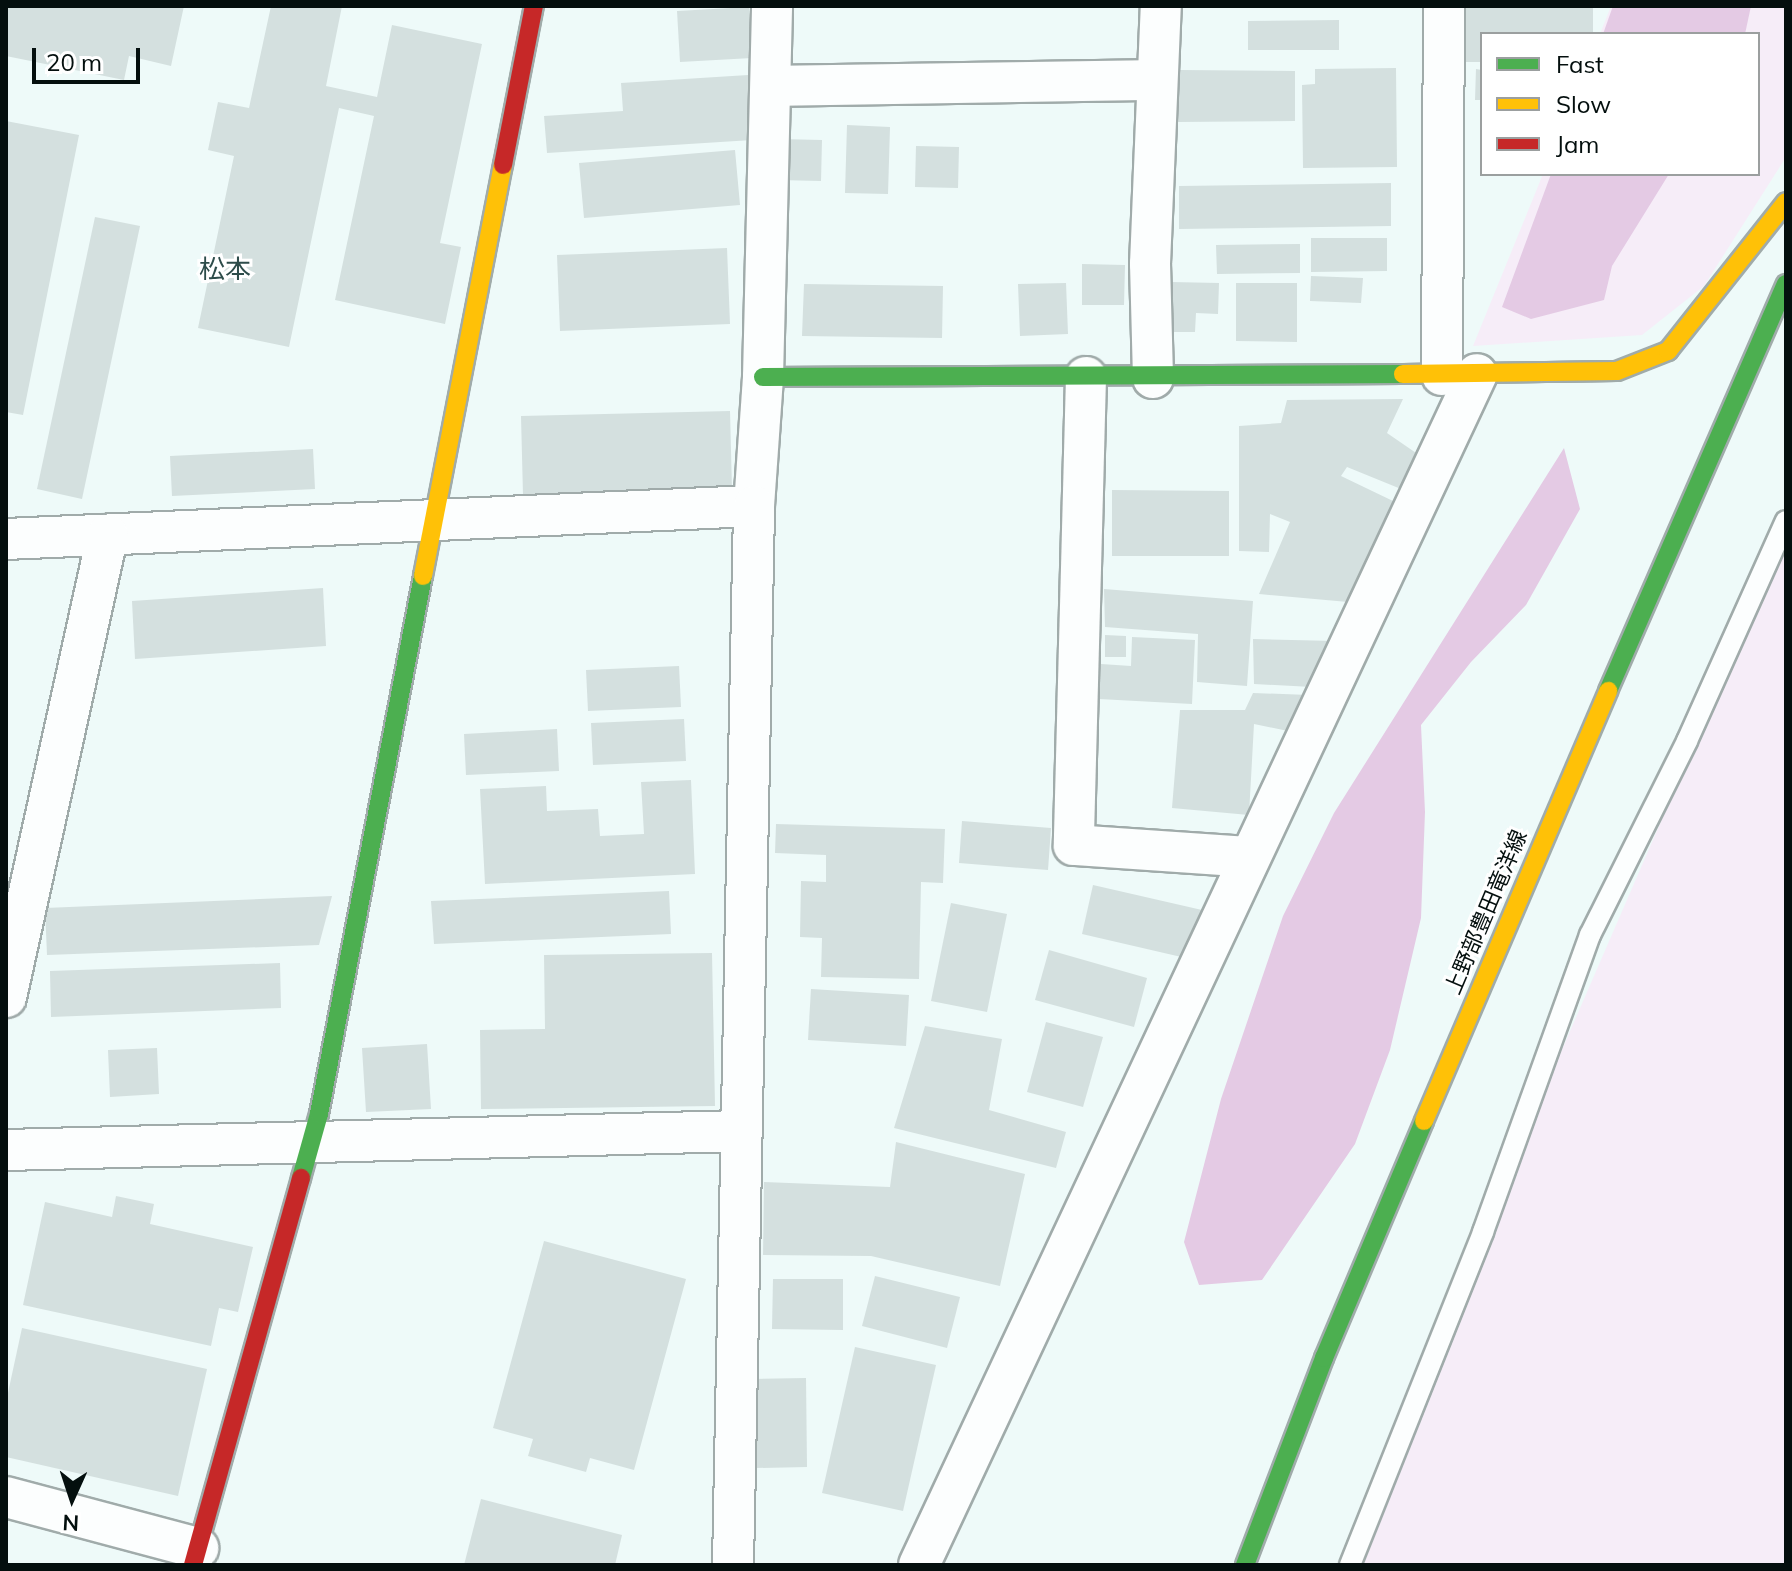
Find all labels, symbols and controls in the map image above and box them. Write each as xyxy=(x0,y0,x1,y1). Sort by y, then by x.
scale bar xyxy=(36,32,144,82)
legend xyxy=(1480,32,1760,176)
text: 20 m xyxy=(46,47,102,77)
text: Fast xyxy=(1556,49,1604,79)
text: Slow xyxy=(1556,89,1611,119)
text: Jam xyxy=(1556,129,1599,159)
district label: 松本 xyxy=(199,253,251,285)
street label: 上野部豊田竜洋線 xyxy=(1439,826,1533,998)
north arrow xyxy=(32,1459,112,1539)
text: N xyxy=(62,1509,80,1537)

